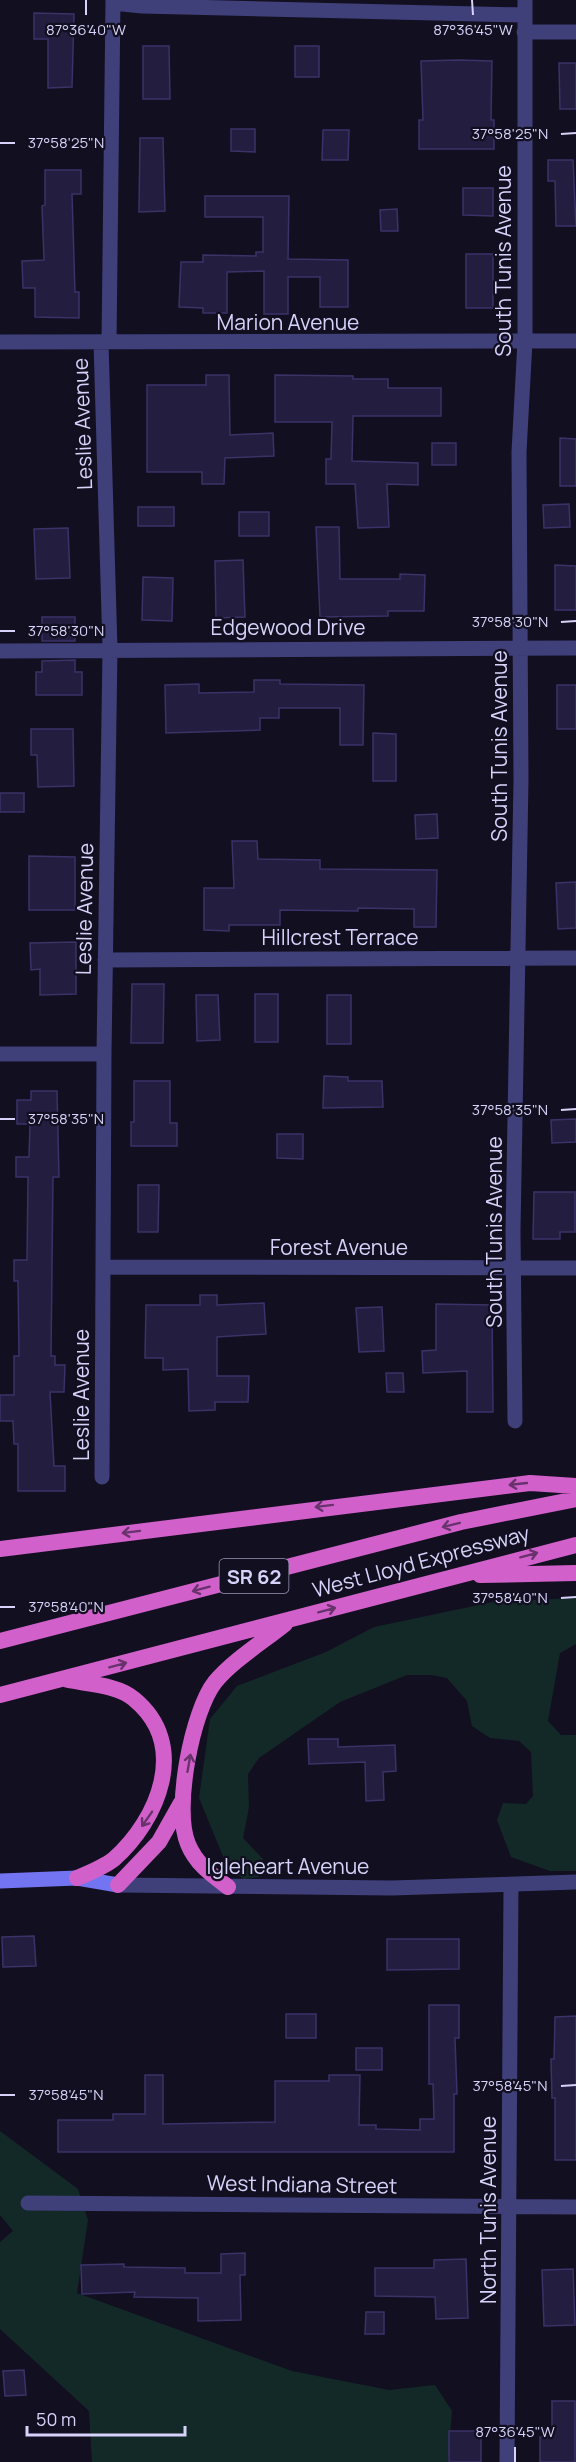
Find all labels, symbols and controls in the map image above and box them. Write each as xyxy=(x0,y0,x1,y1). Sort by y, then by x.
text: 87°36'40"W xyxy=(46,19,126,40)
text: 87°36'45"W xyxy=(433,19,513,40)
text: 37°58'25"N xyxy=(472,123,548,144)
text: 37°58'25"N xyxy=(28,132,104,153)
street label: South Tunis Avenue xyxy=(489,165,517,357)
street label: Marion Avenue xyxy=(217,308,359,336)
street label: Leslie Avenue xyxy=(66,357,98,491)
text: 37°58'30"N xyxy=(472,611,548,632)
street label: Edgewood Drive xyxy=(211,613,365,641)
text: 37°58'30"N xyxy=(28,620,104,641)
street label: South Tunis Avenue xyxy=(485,650,513,842)
street label: Leslie Avenue xyxy=(69,843,99,975)
street label: Hillcrest Terrace xyxy=(261,923,419,951)
text: 37°58'35"N xyxy=(472,1099,548,1120)
text: 37°58'35"N xyxy=(28,1108,104,1129)
street label: South Tunis Avenue xyxy=(480,1136,508,1328)
street label: Forest Avenue xyxy=(270,1233,408,1261)
street label: Leslie Avenue xyxy=(67,1329,95,1461)
one-way arrow xyxy=(508,1479,528,1490)
one-way arrow xyxy=(315,1501,334,1512)
street label: West Lloyd Expressway xyxy=(309,1519,533,1603)
one-way arrow xyxy=(441,1519,460,1531)
one-way arrow xyxy=(121,1526,141,1537)
one-way arrow xyxy=(520,1549,539,1561)
road number: SR 62 xyxy=(220,1559,288,1593)
one-way arrow xyxy=(192,1584,211,1596)
text: 37°58'40"N xyxy=(472,1587,548,1608)
text: 37°58'40"N xyxy=(28,1596,104,1617)
one-way arrow xyxy=(317,1604,336,1615)
one-way arrow xyxy=(108,1659,127,1671)
one-way arrow xyxy=(184,1753,195,1773)
one-way arrow xyxy=(141,1811,153,1827)
street label: Igleheart Avenue xyxy=(207,1852,369,1880)
text: 37°58'45"N xyxy=(473,2075,548,2096)
text: 37°58'45"N xyxy=(29,2084,104,2105)
street label: North Tunis Avenue xyxy=(474,2116,502,2304)
street label: West Indiana Street xyxy=(206,2168,398,2200)
scale bar xyxy=(27,2399,184,2437)
text: 50 m xyxy=(36,2407,76,2431)
text: 87°36'45"W xyxy=(475,2421,555,2442)

